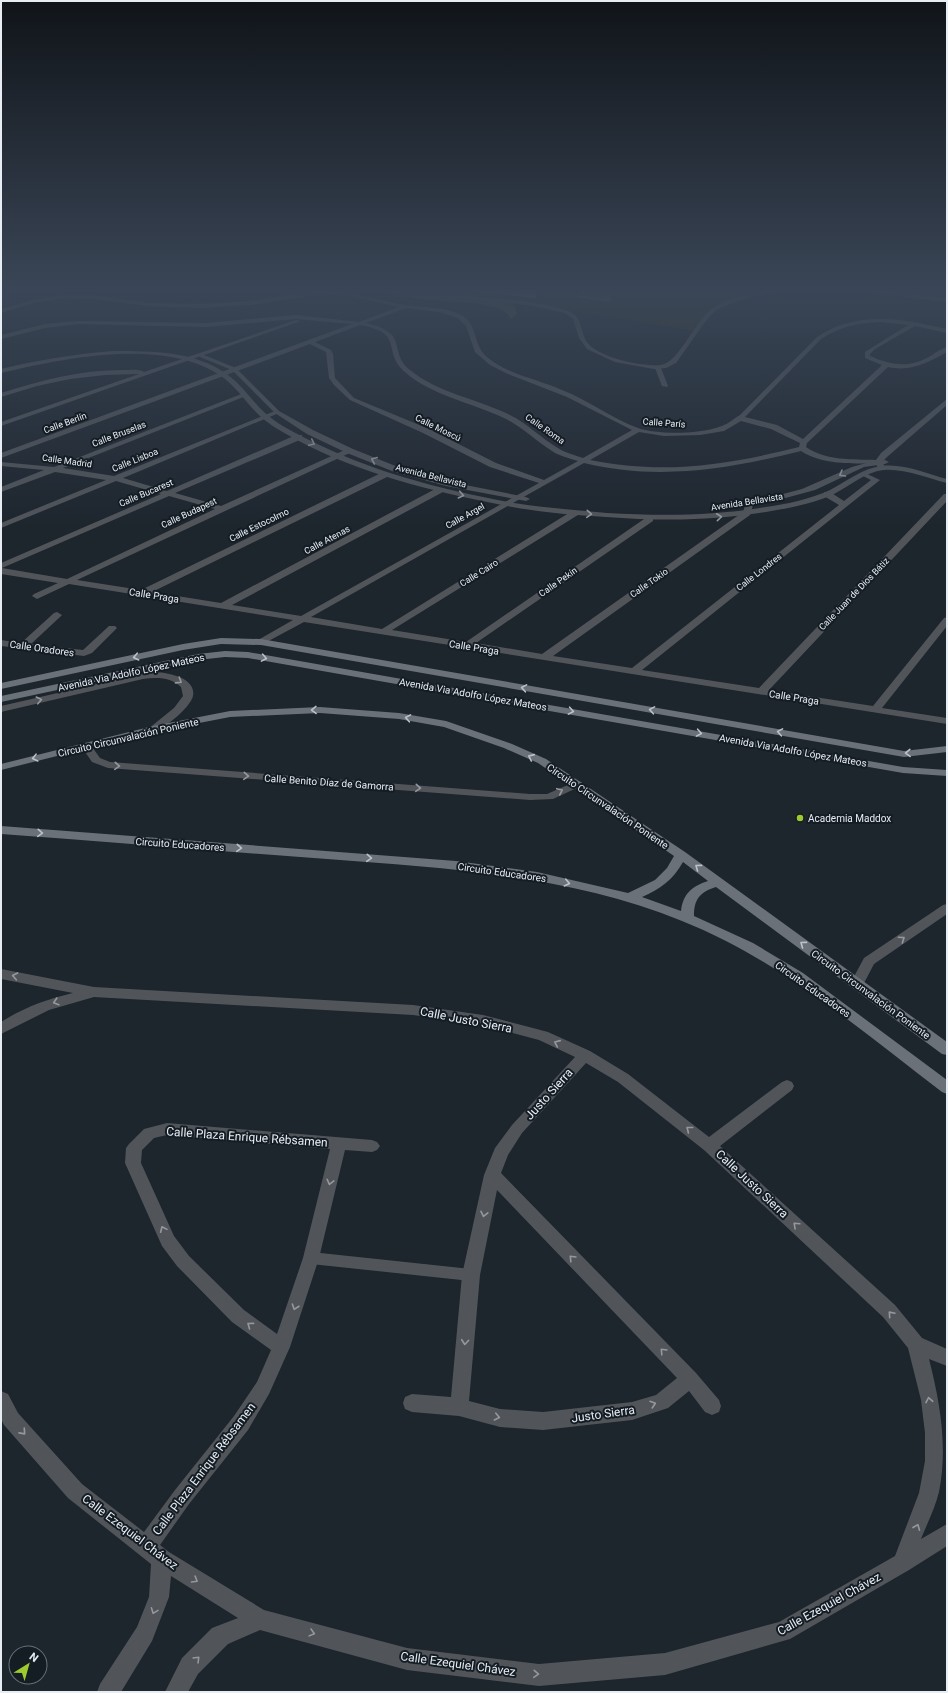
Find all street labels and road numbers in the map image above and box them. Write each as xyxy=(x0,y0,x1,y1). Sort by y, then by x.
street label: Calle Berlín xyxy=(42,411,88,435)
street label: Calle Roma xyxy=(523,412,567,446)
street label: Calle Moscú xyxy=(414,413,462,443)
street label: Calle París xyxy=(642,417,686,429)
street label: Calle Bruselas xyxy=(91,419,148,449)
street label: Calle Lisboa xyxy=(110,446,160,474)
street label: Calle Madrid xyxy=(41,453,93,469)
street label: Avenida Bellavista xyxy=(395,462,468,490)
street label: Calle Bucarest xyxy=(118,477,175,509)
street label: Avenida Bellavista xyxy=(710,491,784,513)
street label: Calle Budapest xyxy=(160,496,218,530)
street label: Calle Argel xyxy=(444,501,486,531)
street label: Calle Estocolmo xyxy=(228,506,290,544)
street label: Calle Atenas xyxy=(303,524,352,556)
street label: Calle Londres xyxy=(734,551,784,593)
street label: Calle Juan de Dios Bátiz xyxy=(817,555,891,632)
street label: Calle Cairo xyxy=(458,557,500,589)
street label: Calle Pekín xyxy=(537,565,579,599)
street label: Calle Tokio xyxy=(628,566,670,600)
street label: Calle Praga xyxy=(128,586,180,605)
street label: Calle Praga xyxy=(448,638,500,657)
street label: Calle Oradores xyxy=(9,639,75,658)
street label: Avenida Via Adolfo López Mateos xyxy=(57,652,205,693)
street label: Avenida Via Adolfo López Mateos xyxy=(398,676,548,713)
street label: Calle Praga xyxy=(768,688,820,707)
street label: Circuito Circunvalación Poniente xyxy=(57,716,200,759)
street label: Avenida Via Adolfo López Mateos xyxy=(718,732,868,769)
street label: Circuito Circunvalación Poniente xyxy=(545,762,671,851)
street label: Calle Benito Díaz de Gamorra xyxy=(264,772,394,793)
street label: Circuito Educadores xyxy=(135,836,225,853)
street label: Circuito Educadores xyxy=(457,861,547,884)
street label: Circuito Circunvalación Poniente xyxy=(809,948,932,1041)
street label: Circuito Educadores xyxy=(773,959,852,1020)
street label: Calle Justo Sierra xyxy=(419,1004,513,1036)
street label: Justo Sierra xyxy=(522,1066,576,1122)
street label: Calle Plaza Enrique Rébsamen xyxy=(166,1124,328,1150)
street label: Calle Justo Sierra xyxy=(713,1147,791,1221)
street label: Calle Plaza Enrique Rébsamen xyxy=(150,1400,258,1538)
street label: Justo Sierra xyxy=(570,1403,636,1425)
street label: Calle Ezequiel Chávez xyxy=(79,1491,181,1573)
street label: Calle Ezequiel Chávez xyxy=(775,1570,883,1638)
street label: Calle Ezequiel Chávez xyxy=(400,1649,516,1679)

